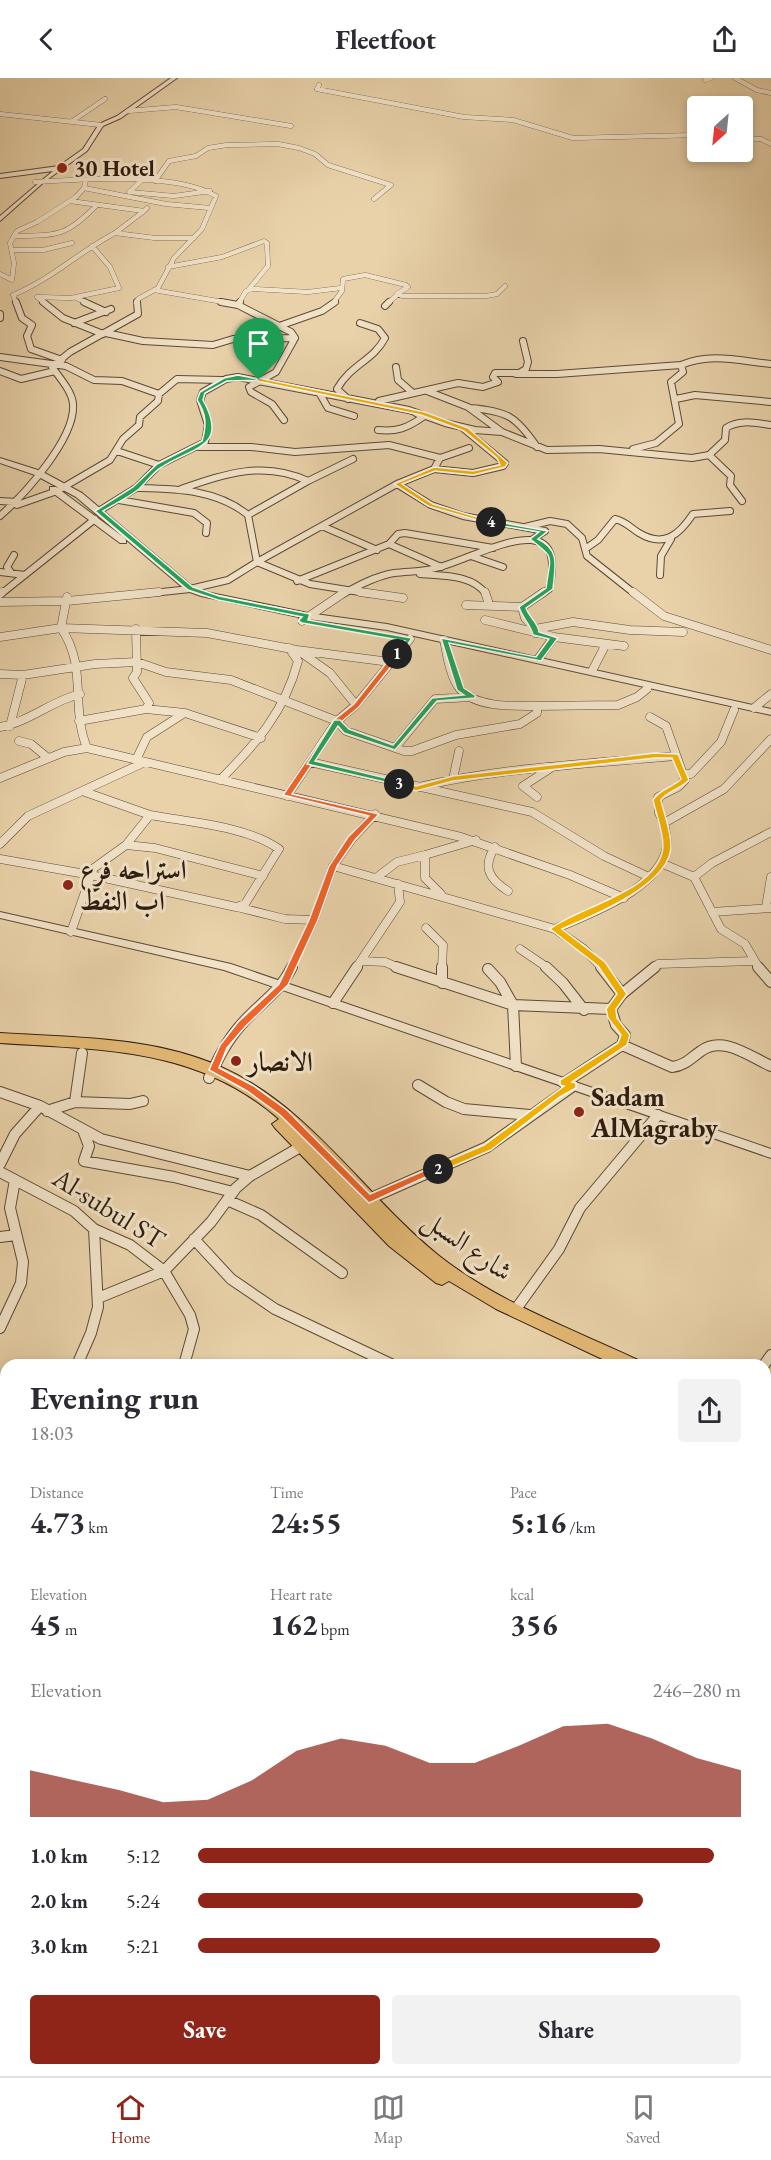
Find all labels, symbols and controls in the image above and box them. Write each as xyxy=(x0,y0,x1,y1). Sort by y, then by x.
text: Fleetfoot xyxy=(335,22,436,57)
icon: back xyxy=(30,23,63,56)
icon: share xyxy=(708,23,741,56)
north arrow xyxy=(687,96,753,162)
map controls xyxy=(687,96,753,162)
place label: 30 Hotel xyxy=(74,154,155,183)
marker: 30 Hotel xyxy=(55,161,69,175)
pin xyxy=(233,318,284,380)
icon: arrive xyxy=(242,327,275,360)
pin: 4 xyxy=(476,507,506,537)
text: 4 xyxy=(487,511,495,532)
pin: 1 xyxy=(382,639,412,669)
text: 1 xyxy=(393,643,401,664)
pin: 3 xyxy=(384,769,414,799)
text: 3 xyxy=(395,773,403,794)
place label: استراحه فرع اب النفط xyxy=(80,852,187,918)
marker: استراحه فرع اب النفط xyxy=(61,878,75,892)
place label: الانصار xyxy=(245,1044,313,1079)
marker: الانصار xyxy=(229,1054,243,1068)
place label: Sadam AlMagraby xyxy=(590,1079,719,1145)
marker: Sadam AlMagraby xyxy=(572,1105,586,1119)
pin: 2 xyxy=(423,1154,453,1184)
text: 2 xyxy=(434,1158,442,1179)
street label: Al-subul ST xyxy=(45,1159,173,1257)
street label: شارع السبل xyxy=(413,1201,520,1293)
text: Evening run xyxy=(30,1376,199,1419)
button: share xyxy=(678,1379,741,1442)
text: 18:03 xyxy=(30,1420,73,1446)
text: Distance xyxy=(30,1482,83,1503)
text: Time xyxy=(270,1482,303,1503)
text: Pace xyxy=(510,1482,537,1503)
text: 4.73 xyxy=(30,1503,85,1542)
text: 24:55 xyxy=(270,1503,342,1542)
text: 5:16 xyxy=(510,1503,566,1542)
text: km xyxy=(85,1517,108,1538)
text: /km xyxy=(566,1517,596,1538)
text: Elevation xyxy=(30,1584,88,1605)
text: Heart rate xyxy=(270,1584,332,1605)
text: kcal xyxy=(510,1584,534,1605)
text: 45 xyxy=(30,1605,62,1644)
text: 162 xyxy=(270,1605,318,1644)
text: 356 xyxy=(510,1605,558,1644)
text: m xyxy=(62,1619,77,1640)
text: bpm xyxy=(318,1619,350,1640)
text: Elevation xyxy=(30,1677,102,1703)
text: 246–280 m xyxy=(653,1677,741,1703)
text: 1.0 km xyxy=(30,1843,88,1869)
text: 5:12 xyxy=(126,1843,160,1869)
text: 2.0 km xyxy=(30,1888,88,1914)
text: 5:24 xyxy=(126,1888,160,1914)
text: 3.0 km xyxy=(30,1933,88,1959)
text: 5:21 xyxy=(126,1933,160,1959)
button: Save xyxy=(30,1995,380,2064)
button: Share xyxy=(392,1995,741,2064)
tab: Home xyxy=(111,2091,150,2148)
tab: Map xyxy=(372,2091,405,2148)
tab: Saved xyxy=(626,2091,660,2148)

